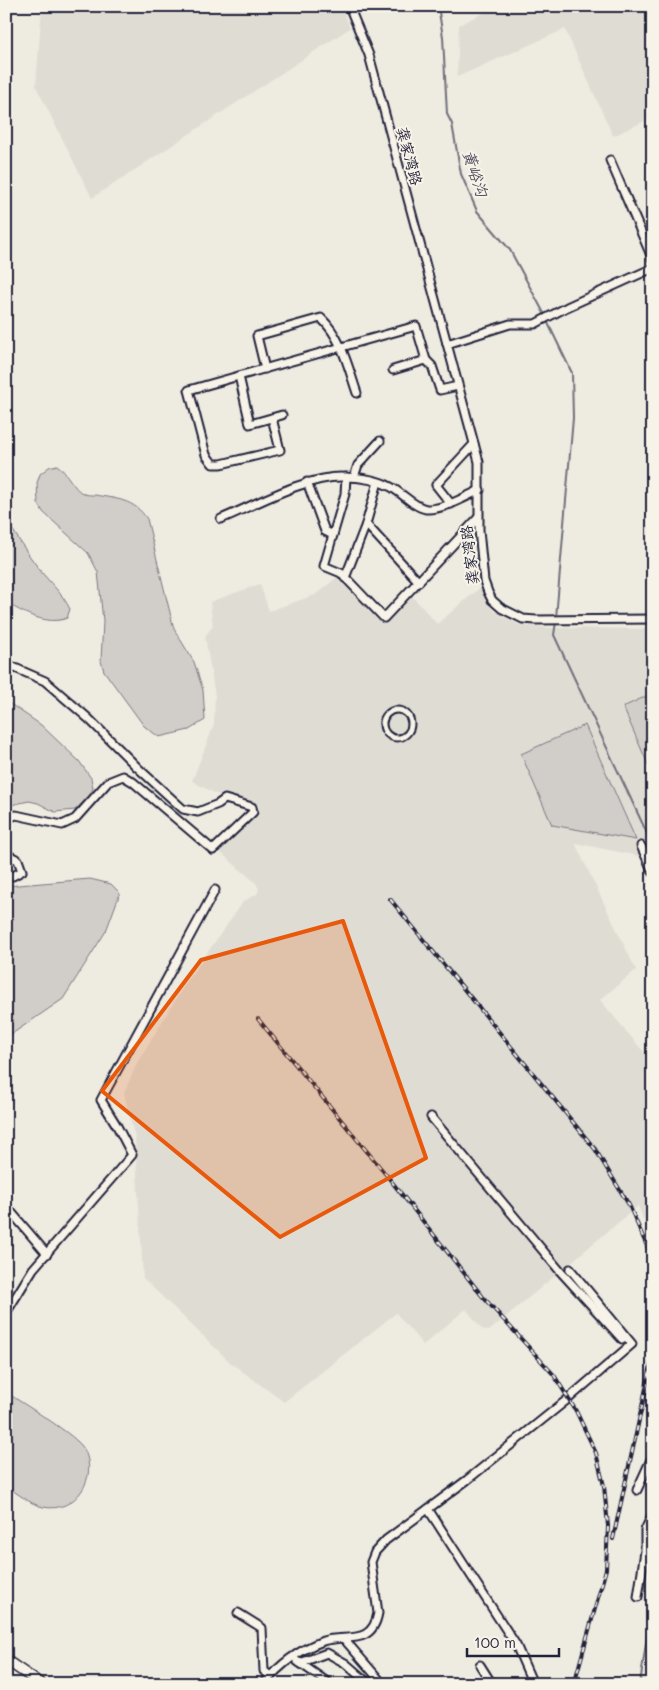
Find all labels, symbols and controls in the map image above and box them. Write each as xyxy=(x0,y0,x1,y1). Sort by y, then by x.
street label: 龚家湾路 xyxy=(393,124,427,188)
water label: 黄峪沟 xyxy=(459,147,494,201)
street label: 龚家湾路 xyxy=(455,524,483,586)
scale bar xyxy=(467,1625,559,1657)
text: 100 m xyxy=(474,1632,516,1652)

